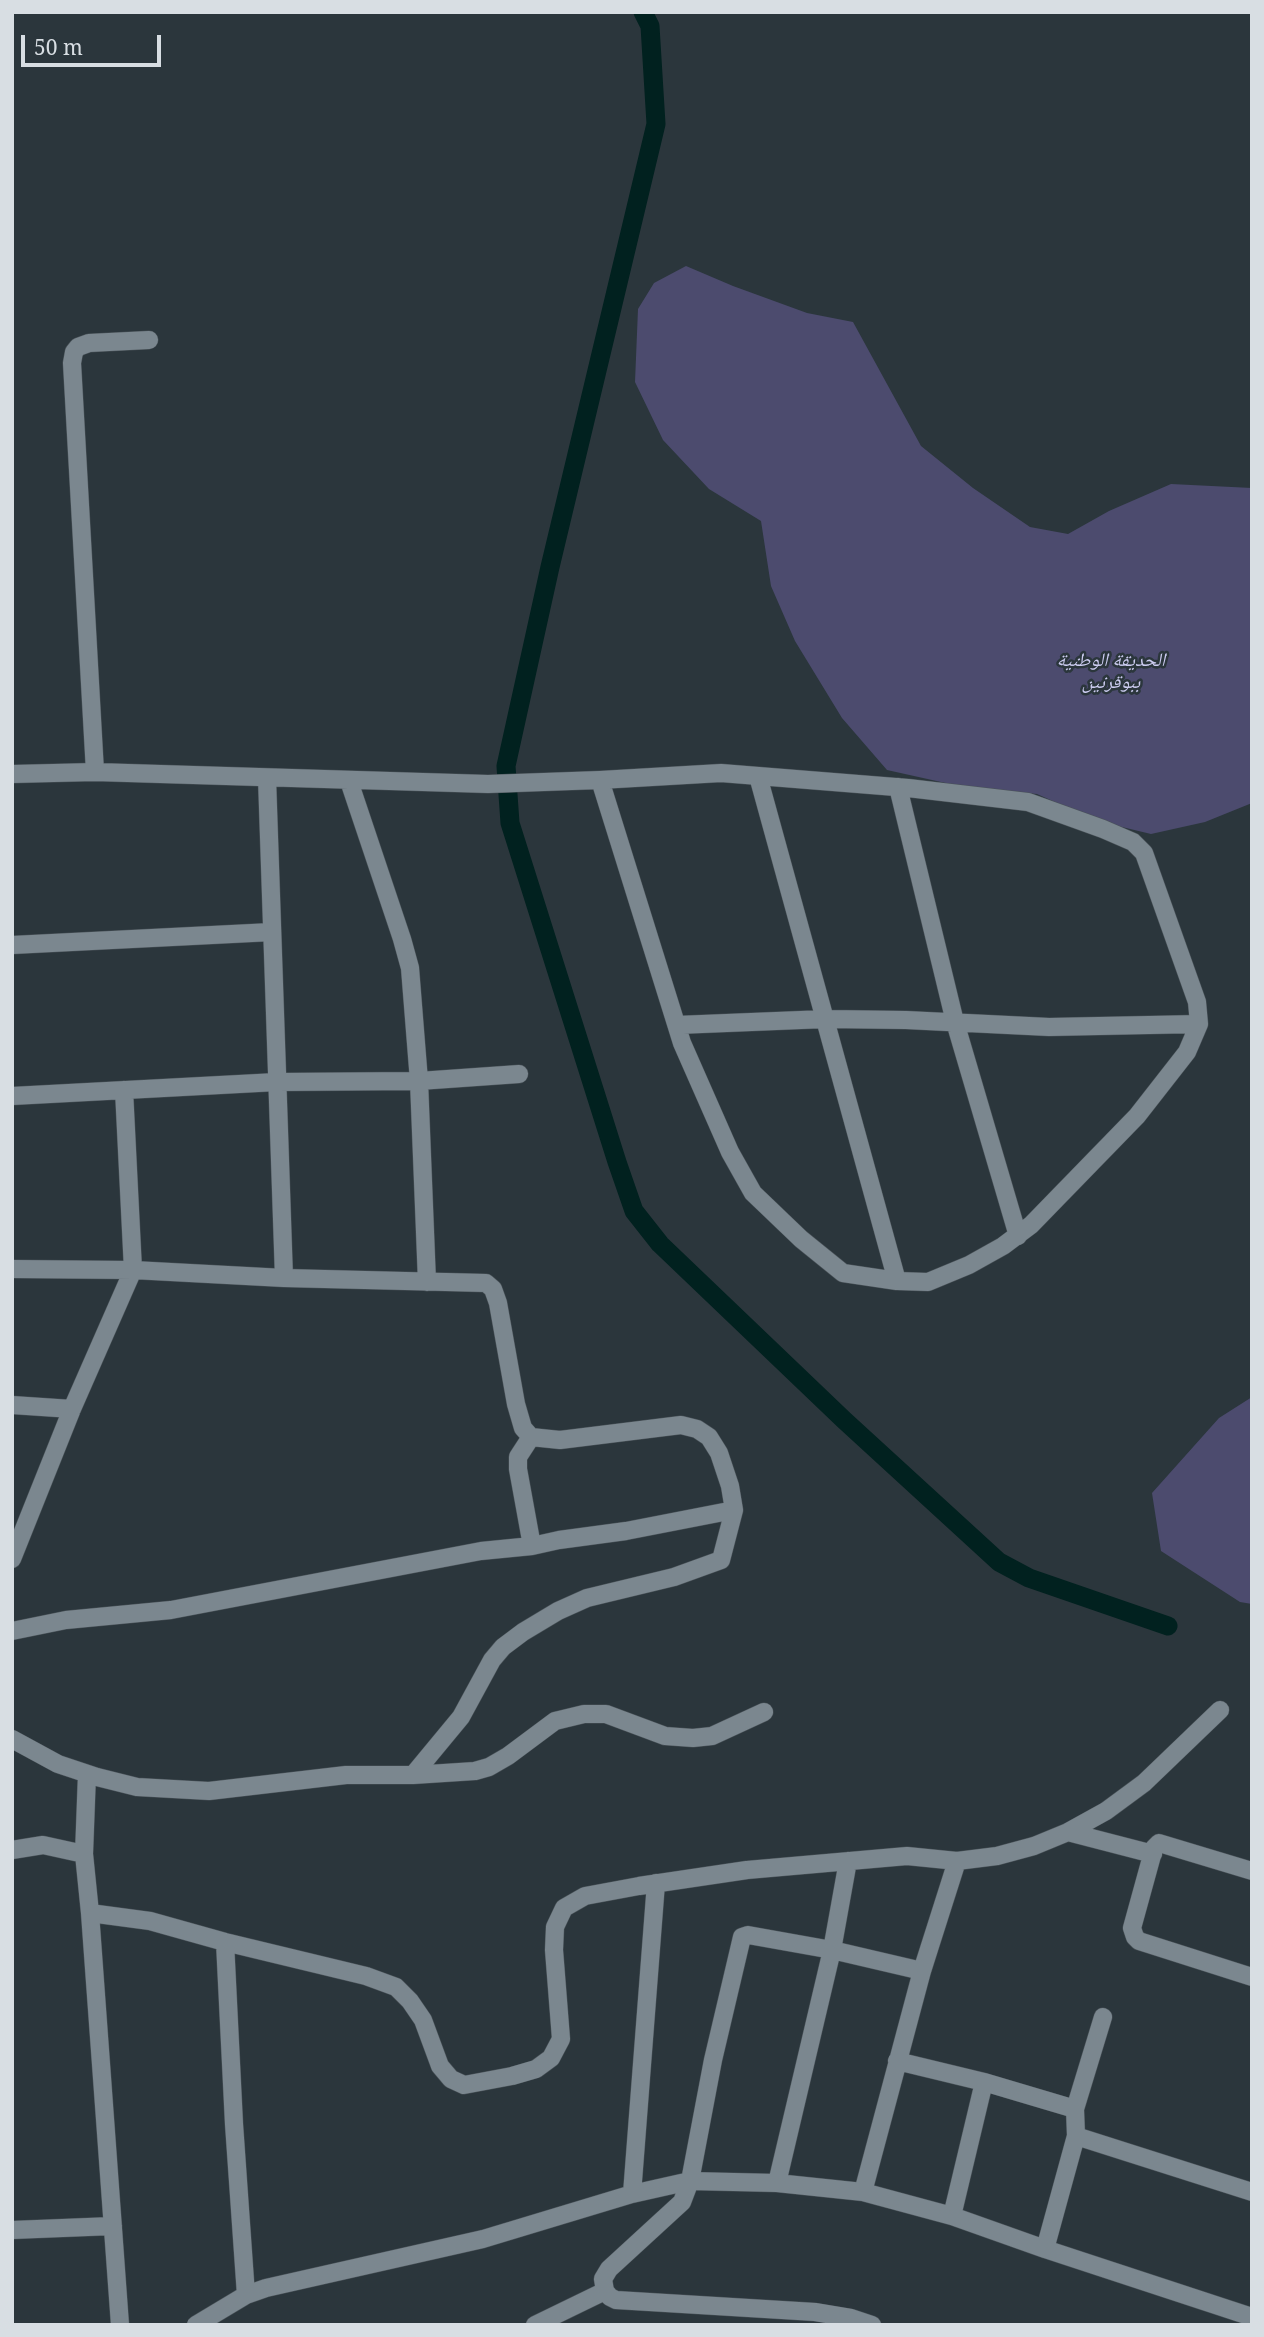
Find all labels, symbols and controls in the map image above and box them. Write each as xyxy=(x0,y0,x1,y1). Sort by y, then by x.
scale bar xyxy=(24,21,164,65)
text: 50 m xyxy=(34,33,83,61)
park label: الحديقة الوطنية ببوقرنين xyxy=(1057,650,1165,694)

